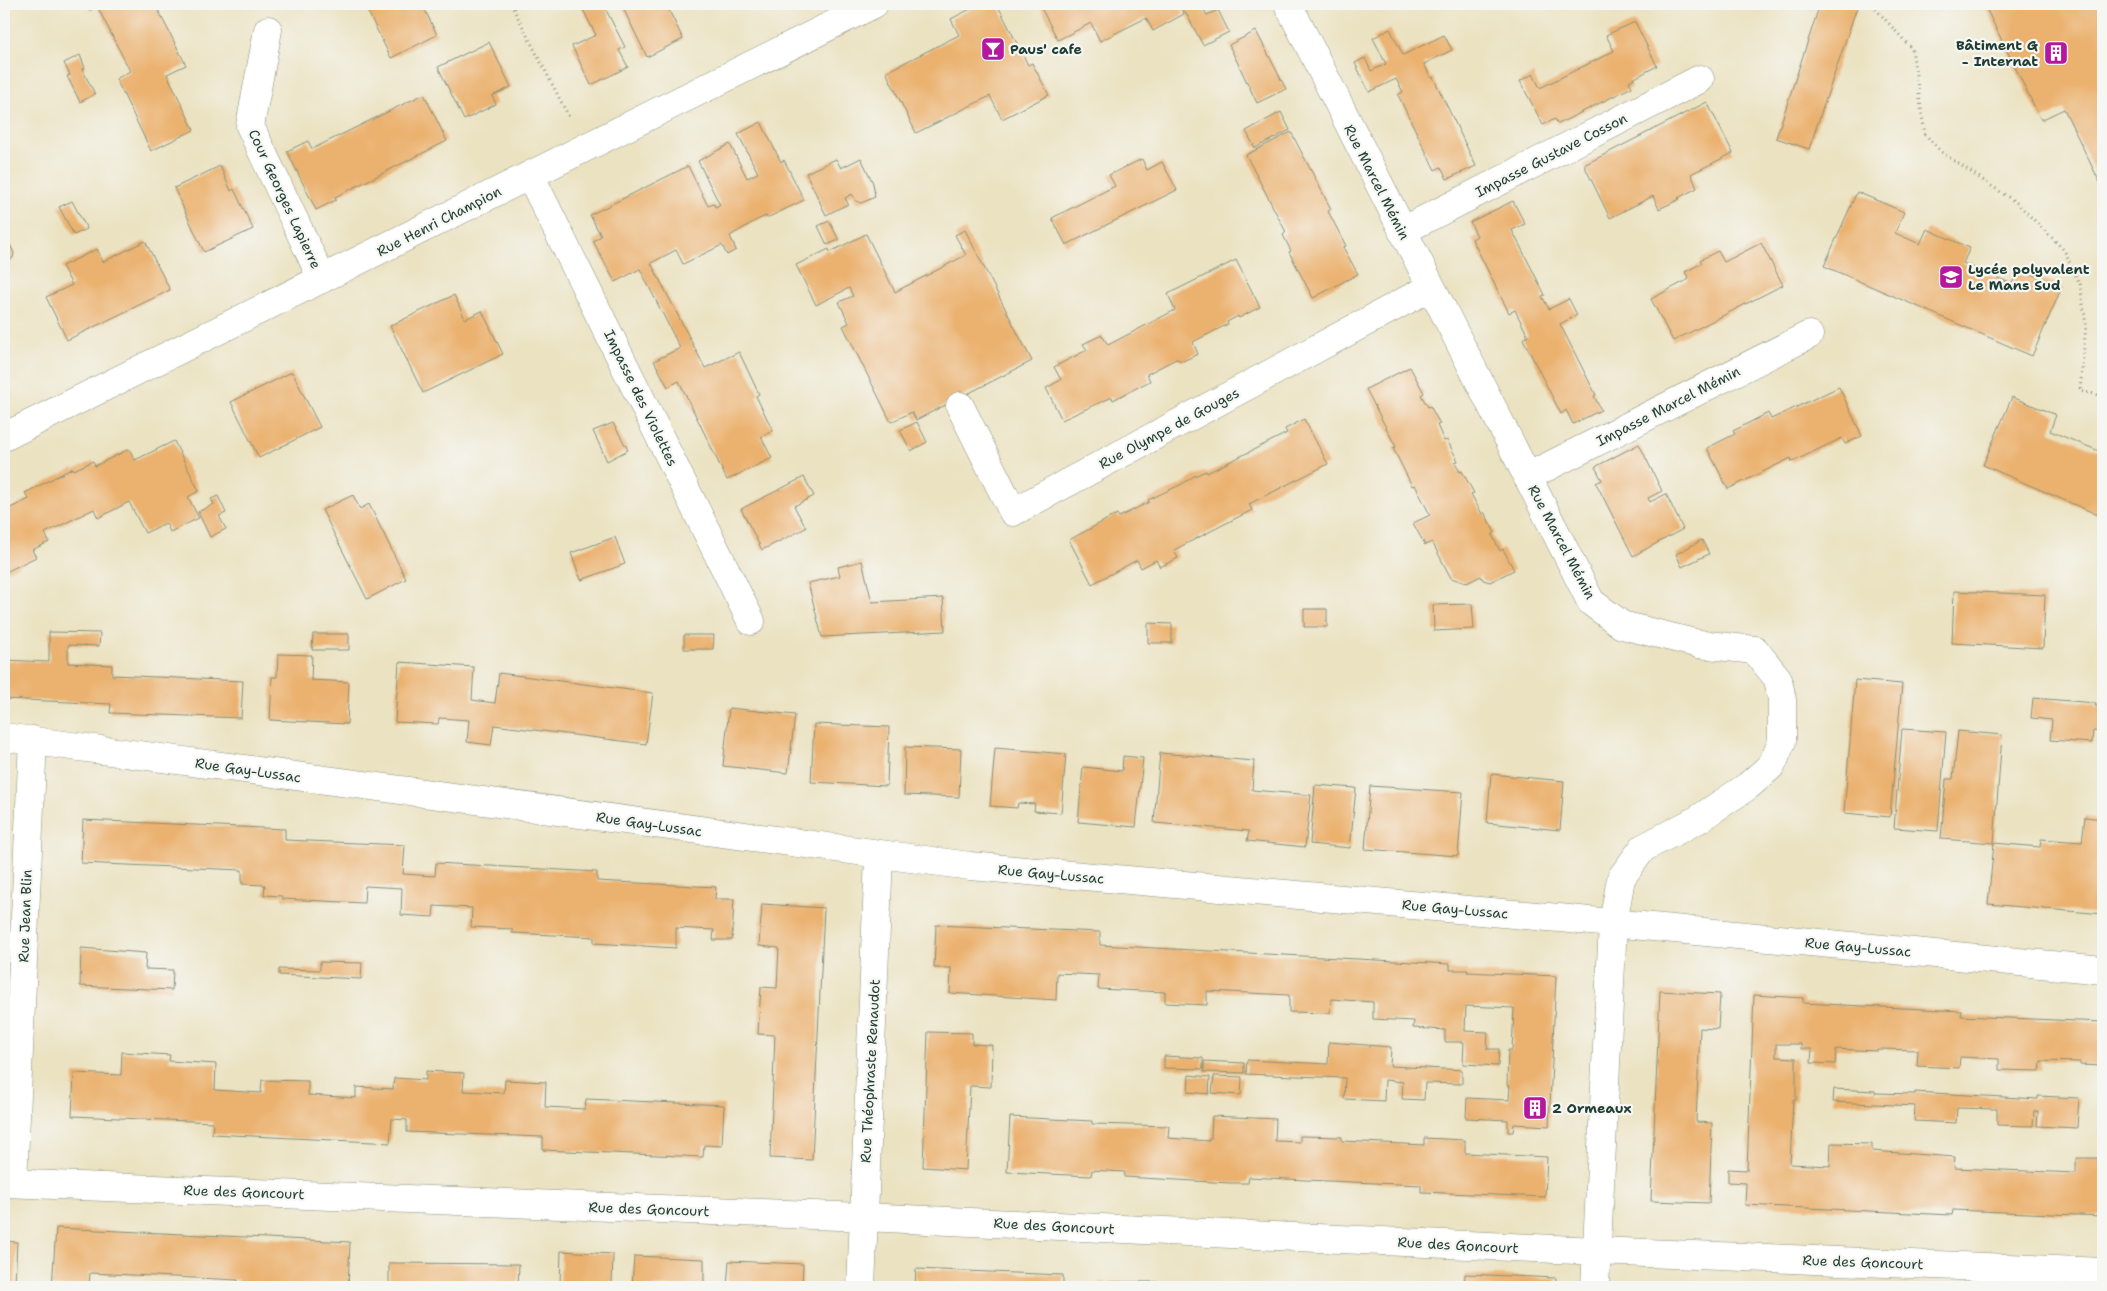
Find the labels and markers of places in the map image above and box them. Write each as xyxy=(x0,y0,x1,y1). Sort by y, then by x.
bar icon: Paus' cafe xyxy=(980,36,1006,62)
place label: Bâtiment G - Internat xyxy=(1956,36,2038,70)
place label: Paus' cafe xyxy=(1010,40,1082,58)
building icon: Bâtiment G - Internat xyxy=(2043,40,2069,66)
place label: Lycée polyvalent Le Mans Sud xyxy=(1968,260,2090,294)
school or university icon: Lycée polyvalent Le Mans Sud xyxy=(1938,264,1964,290)
building icon: 2 Ormeaux xyxy=(1522,1095,1548,1121)
place label: 2 Ormeaux xyxy=(1552,1099,1631,1117)

